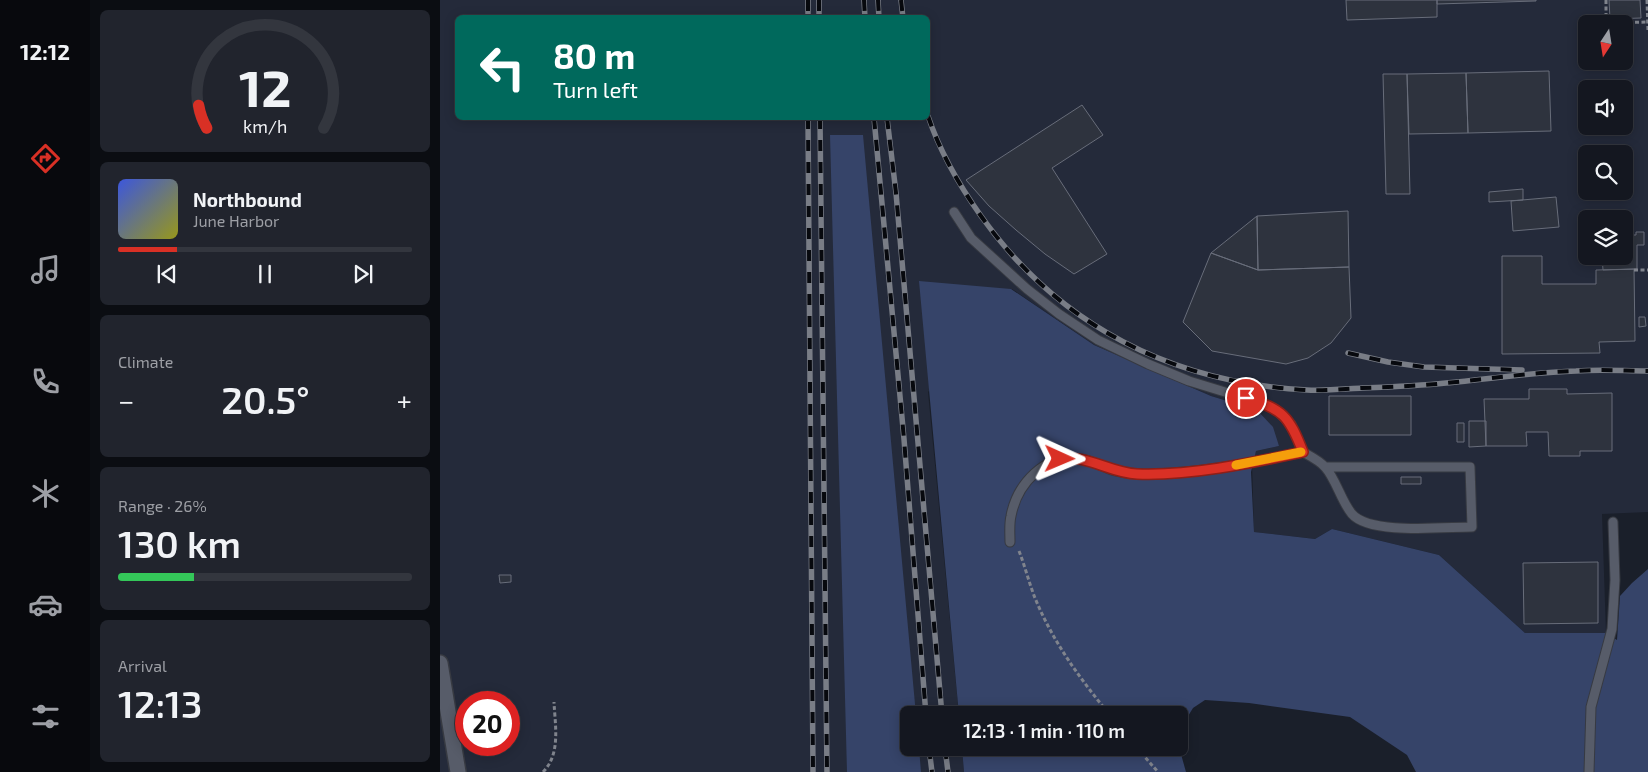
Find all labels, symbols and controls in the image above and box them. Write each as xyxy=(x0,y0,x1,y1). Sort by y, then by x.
north arrow xyxy=(1578,15,1632,70)
map controls xyxy=(1578,15,1633,265)
text: 80 m xyxy=(553,34,635,76)
icon: left xyxy=(470,35,535,100)
text: 12:12 xyxy=(20,38,70,64)
text: 12 xyxy=(239,55,291,117)
text: Turn left xyxy=(553,76,638,102)
button: sound xyxy=(1578,80,1633,135)
text: km/h xyxy=(243,115,287,137)
icon: directions xyxy=(28,141,63,176)
button: search xyxy=(1578,145,1633,200)
text: Northbound xyxy=(193,188,302,211)
button: layers xyxy=(1578,210,1633,265)
text: June Harbor xyxy=(193,211,280,230)
icon: music xyxy=(28,252,63,287)
icon: previous xyxy=(153,260,181,288)
icon: pause xyxy=(251,260,279,288)
icon: next xyxy=(349,260,377,288)
text: Climate xyxy=(118,352,173,371)
icon: phone xyxy=(28,364,63,399)
text: 20.5° xyxy=(221,376,310,422)
pin xyxy=(1225,377,1267,419)
text: − xyxy=(118,383,134,417)
text: + xyxy=(397,383,412,417)
icon: arrive xyxy=(1232,384,1260,412)
position arrow xyxy=(1033,432,1085,484)
icon: climate xyxy=(28,476,63,511)
text: Range · 26% xyxy=(118,496,207,515)
text: 130 km xyxy=(118,520,241,566)
icon: car xyxy=(28,587,63,622)
text: Arrival xyxy=(118,656,167,675)
text: 12:13 xyxy=(118,680,202,726)
speed limit sign: 20 xyxy=(455,691,520,756)
icon: filters xyxy=(28,699,63,734)
text: 12:13 · 1 min · 110 m xyxy=(963,719,1125,742)

